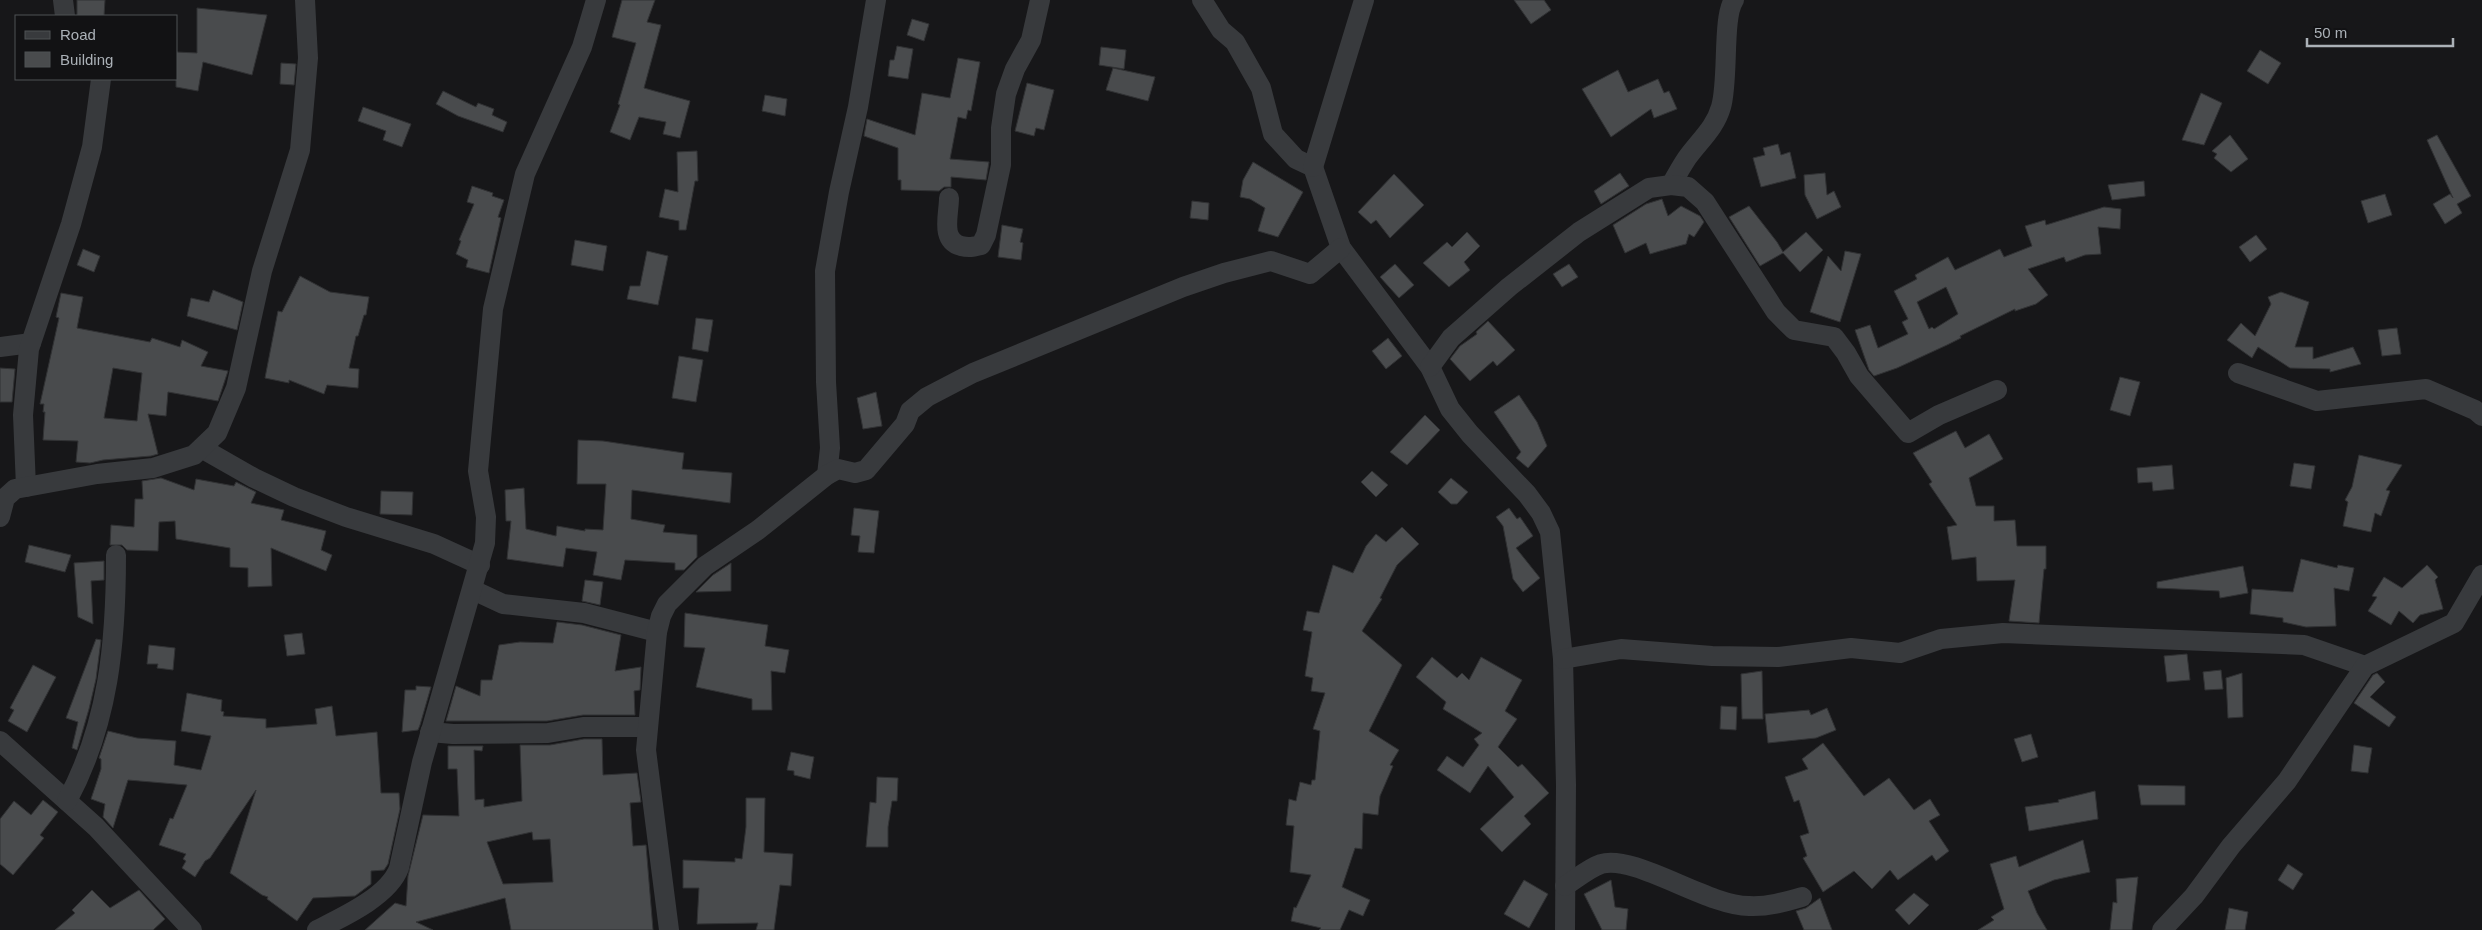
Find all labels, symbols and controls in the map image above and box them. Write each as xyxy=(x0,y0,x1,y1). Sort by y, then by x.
legend xyxy=(15,15,178,80)
scale bar xyxy=(2307,15,2453,47)
text: 50 m xyxy=(2314,24,2347,41)
text: Road xyxy=(60,26,96,43)
text: Building xyxy=(60,51,113,68)

